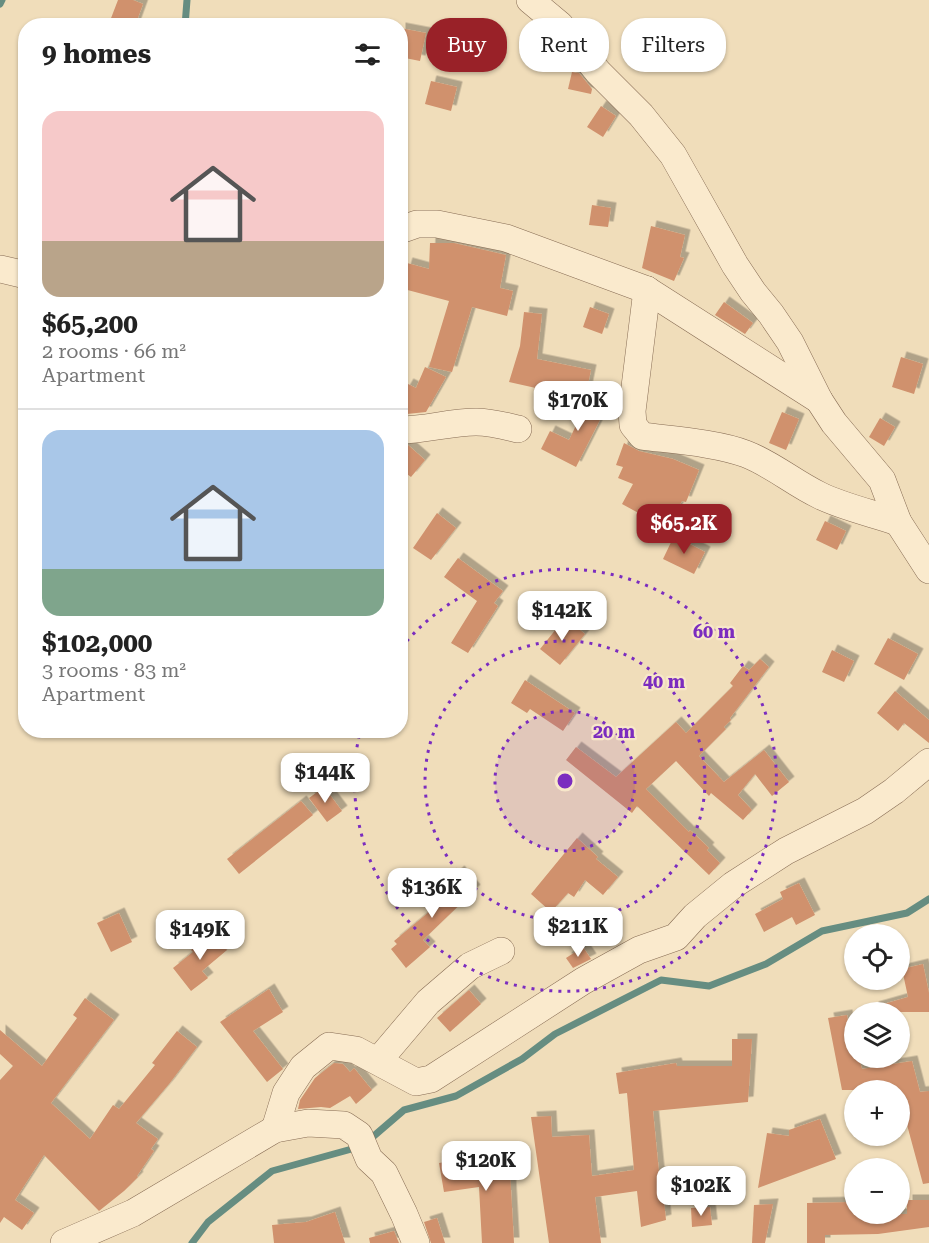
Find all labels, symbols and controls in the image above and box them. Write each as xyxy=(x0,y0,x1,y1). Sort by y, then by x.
chip: Buy xyxy=(426,18,507,72)
chip: Rent xyxy=(519,18,609,72)
chip: Filters xyxy=(621,18,726,72)
icon: filters xyxy=(351,38,384,71)
text: 9 homes xyxy=(42,39,151,69)
icon: home xyxy=(159,150,267,258)
text: $65,200 xyxy=(42,309,138,339)
text: 2 rooms · 66 m² xyxy=(42,339,186,363)
text: Apartment xyxy=(42,363,145,387)
pin: $170K xyxy=(536,381,620,432)
text: $170K xyxy=(548,388,608,412)
icon: home xyxy=(159,469,267,577)
pin: $65.2K xyxy=(635,504,733,555)
text: $65.2K xyxy=(651,511,717,535)
pin: $142K xyxy=(520,591,604,642)
text: $142K xyxy=(532,598,592,622)
text: 60 m xyxy=(693,621,736,642)
text: $102,000 xyxy=(42,628,152,658)
text: 3 rooms · 83 m² xyxy=(42,658,186,682)
text: 40 m xyxy=(643,671,686,692)
text: Apartment xyxy=(42,682,145,706)
text: 20 m xyxy=(593,721,636,742)
pin: $144K xyxy=(283,753,367,804)
text: $144K xyxy=(295,760,355,784)
centre of rings xyxy=(555,771,575,791)
pin: $136K xyxy=(390,868,474,919)
text: $136K xyxy=(402,875,462,899)
pin: $211K xyxy=(536,907,620,958)
pin: $149K xyxy=(158,910,242,961)
text: $211K xyxy=(548,914,608,938)
text: $149K xyxy=(170,917,230,941)
map controls xyxy=(844,924,910,1224)
button: locate xyxy=(844,924,910,990)
button: layers xyxy=(844,1002,910,1068)
button: + xyxy=(844,1080,910,1146)
pin: $120K xyxy=(444,1141,528,1192)
text: $120K xyxy=(456,1148,516,1172)
button: − xyxy=(844,1158,910,1224)
pin: $102K xyxy=(659,1166,743,1217)
text: $102K xyxy=(671,1173,731,1197)

